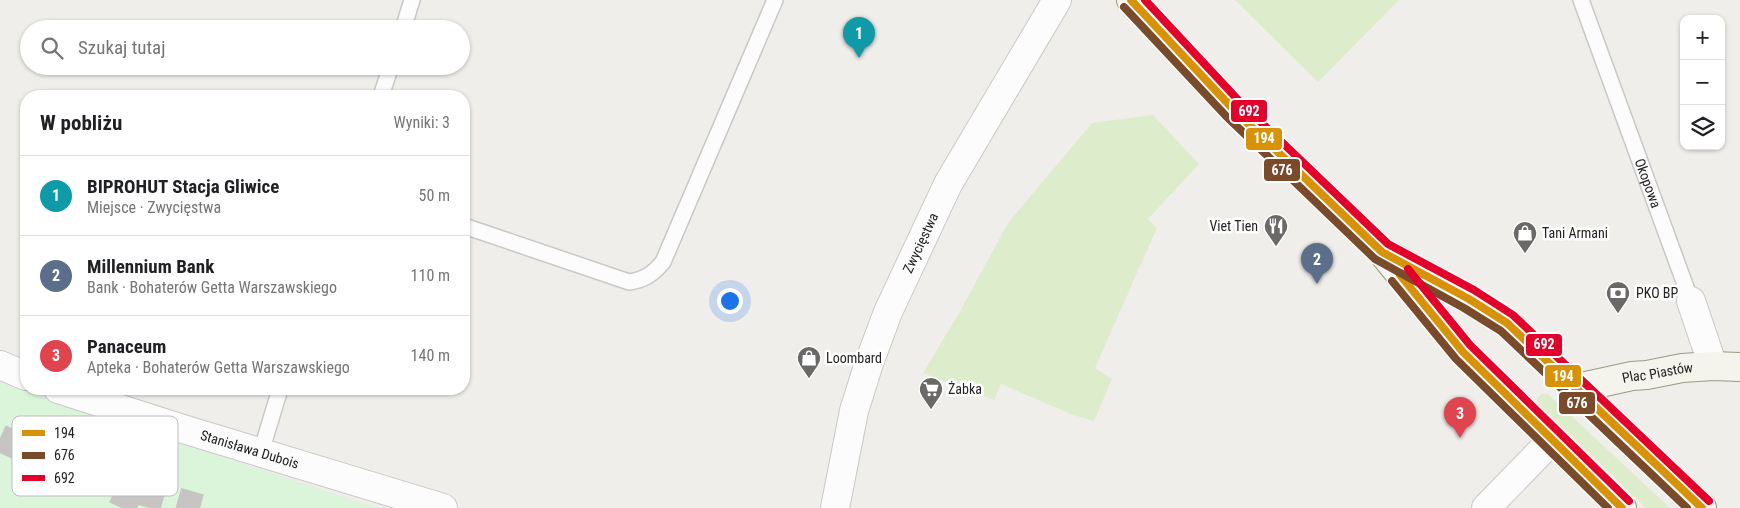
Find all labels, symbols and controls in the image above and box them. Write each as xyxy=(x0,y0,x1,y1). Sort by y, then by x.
map controls xyxy=(1680,15,1725,150)
button: + xyxy=(1680,15,1725,60)
pin: 1 xyxy=(843,17,875,58)
search box xyxy=(20,20,470,75)
icon: search xyxy=(38,34,66,62)
text: Szukaj tutaj xyxy=(78,36,165,59)
button: − xyxy=(1680,60,1725,105)
line badge: 692 xyxy=(1230,99,1268,123)
text: 692 xyxy=(1238,103,1260,119)
button: layers xyxy=(1680,105,1725,150)
text: W pobliżu xyxy=(40,111,122,135)
text: Wyniki: 3 xyxy=(394,113,450,132)
line badge: 194 xyxy=(1245,127,1283,151)
text: 194 xyxy=(1253,130,1275,146)
street label: Okopowa xyxy=(1632,156,1664,210)
line badge: 676 xyxy=(1263,158,1301,182)
text: 676 xyxy=(1271,162,1293,178)
text: BIPROHUT Stacja Gliwice xyxy=(87,175,279,198)
text: 1 xyxy=(52,186,60,205)
text: 50 m xyxy=(418,186,450,205)
text: Miejsce · Zwycięstwa xyxy=(87,198,221,217)
street label: Zwycięstwa xyxy=(899,210,941,275)
restaurant icon: Viet Tien xyxy=(1263,213,1289,247)
place label: Viet Tien xyxy=(1209,218,1258,234)
shop icon: Tani Armani xyxy=(1512,220,1538,254)
place label: Tani Armani xyxy=(1542,225,1608,241)
pin: 2 xyxy=(1301,243,1333,284)
text: Millennium Bank xyxy=(87,255,214,278)
text: 2 xyxy=(52,266,60,285)
text: 110 m xyxy=(411,266,450,285)
text: Bank · Bohaterów Getta Warszawskiego xyxy=(87,278,337,297)
bank icon: PKO BP xyxy=(1605,280,1631,314)
place label: PKO BP xyxy=(1636,285,1678,301)
your location xyxy=(717,288,743,314)
line badge: 692 xyxy=(1525,333,1563,357)
text: Panaceum xyxy=(87,335,166,358)
text: 692 xyxy=(1533,336,1555,352)
shop icon: Loombard xyxy=(796,345,822,379)
text: 3 xyxy=(52,346,60,365)
text: 140 m xyxy=(411,346,450,365)
place label: Loombard xyxy=(826,350,882,366)
text: Apteka · Bohaterów Getta Warszawskiego xyxy=(87,358,350,377)
street label: Plac Piastów xyxy=(1620,359,1693,386)
line badge: 194 xyxy=(1544,364,1582,388)
text: 194 xyxy=(1552,368,1574,384)
supermarket icon: Żabka xyxy=(918,376,944,410)
place label: Żabka xyxy=(948,381,982,397)
line badge: 676 xyxy=(1558,391,1596,415)
text: 676 xyxy=(1566,395,1588,411)
pin: 3 xyxy=(1444,397,1476,438)
legend xyxy=(12,416,178,496)
text: 194 xyxy=(54,425,75,441)
street label: Stanisława Dubois xyxy=(199,427,301,472)
text: 676 xyxy=(54,447,75,463)
text: 692 xyxy=(54,470,75,486)

